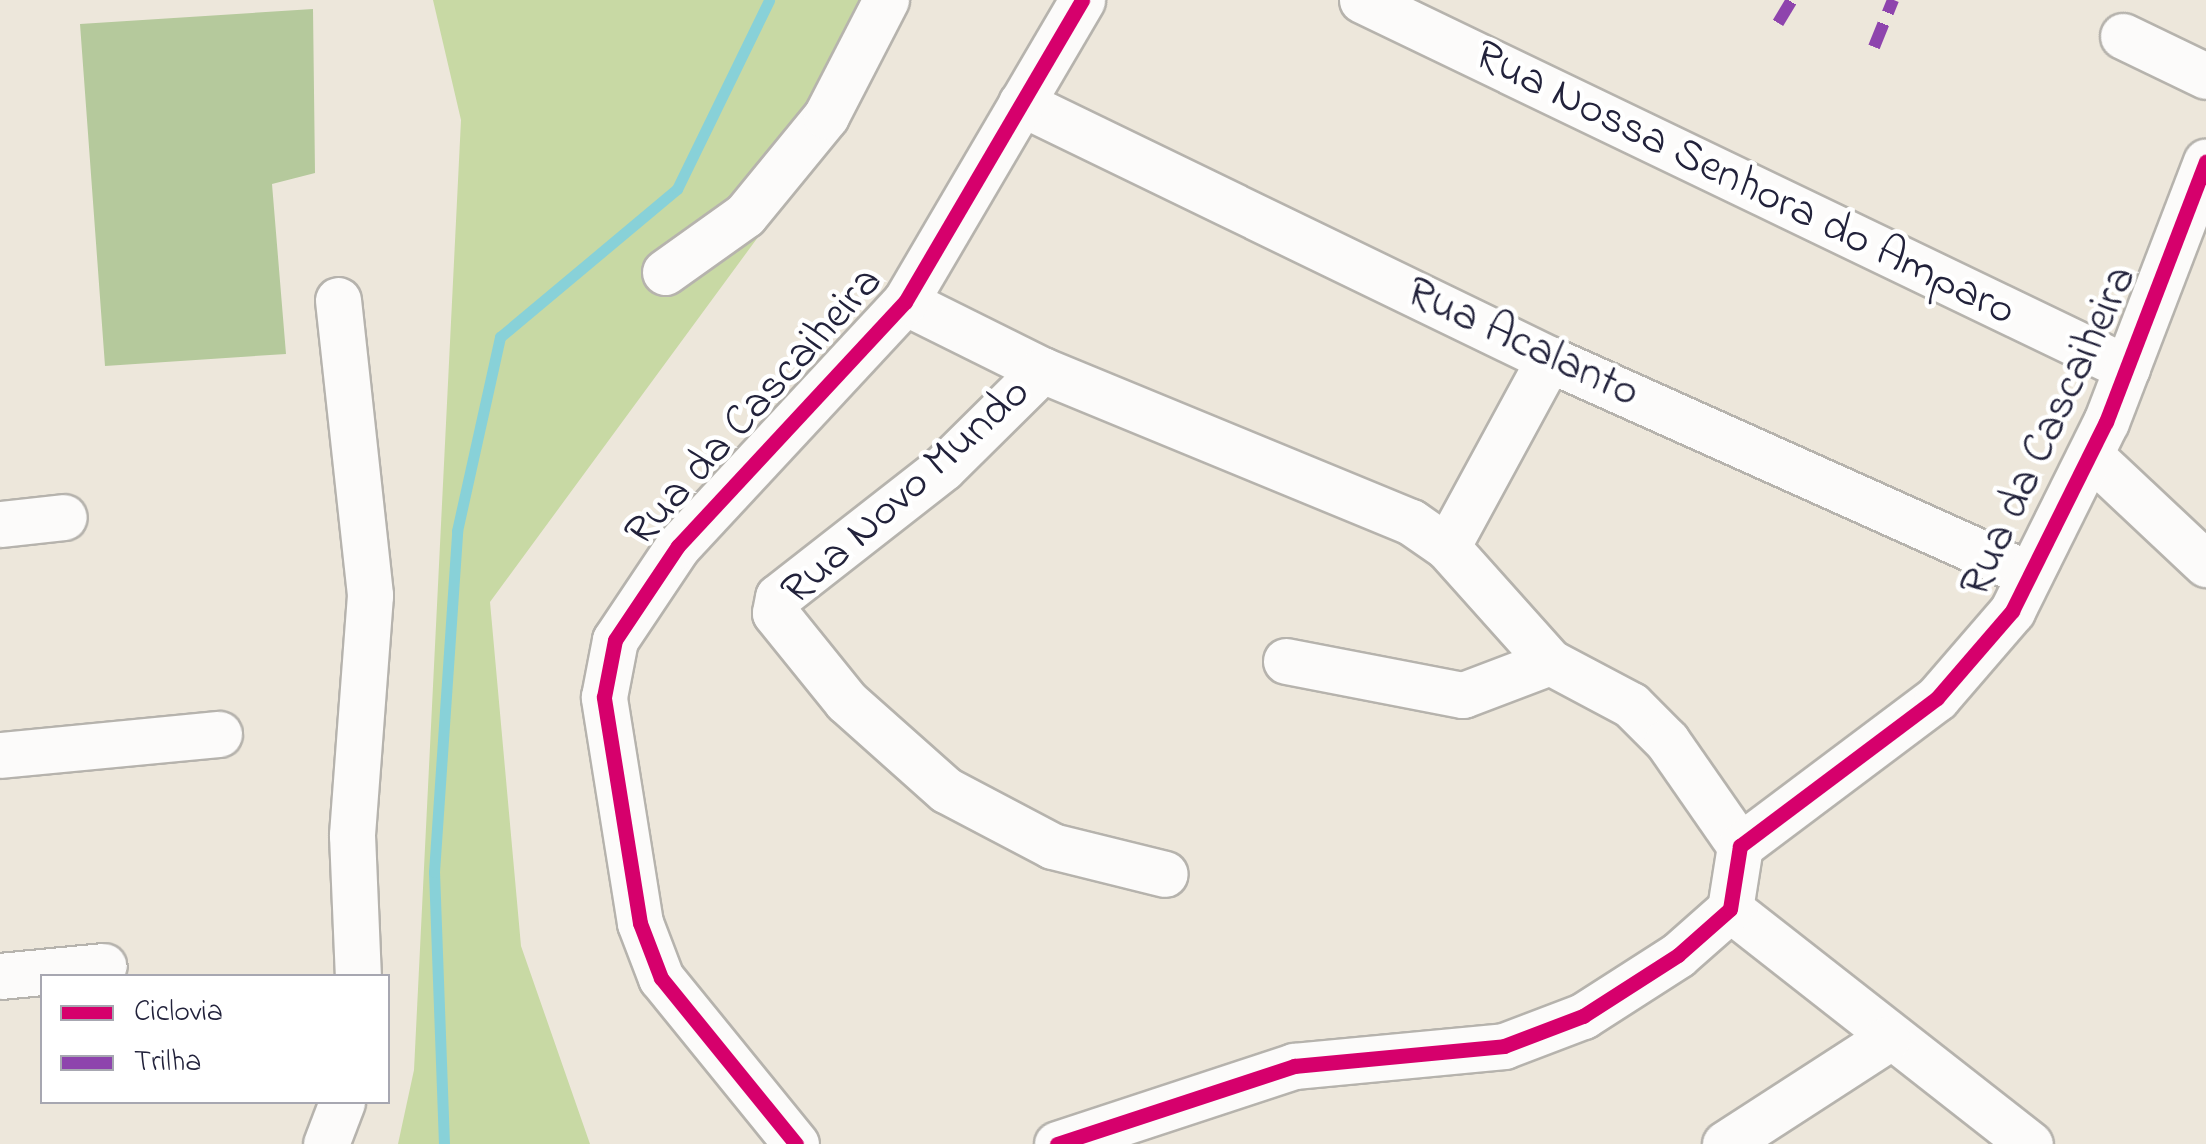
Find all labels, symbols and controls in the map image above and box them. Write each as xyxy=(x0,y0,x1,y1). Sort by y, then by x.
street label: Rua Nossa Senhora do Amparo xyxy=(1465,30,2023,340)
street label: Rua da Cascaiheira xyxy=(615,257,895,559)
street label: Rua da Cascaiheira xyxy=(1950,258,2150,606)
street label: Rua Acalanto xyxy=(1397,267,1647,421)
street label: Rua Novo Mundo xyxy=(772,367,1042,619)
legend xyxy=(40,974,390,1104)
text: Ciclovia xyxy=(134,991,223,1035)
text: Trilha xyxy=(134,1041,201,1085)

